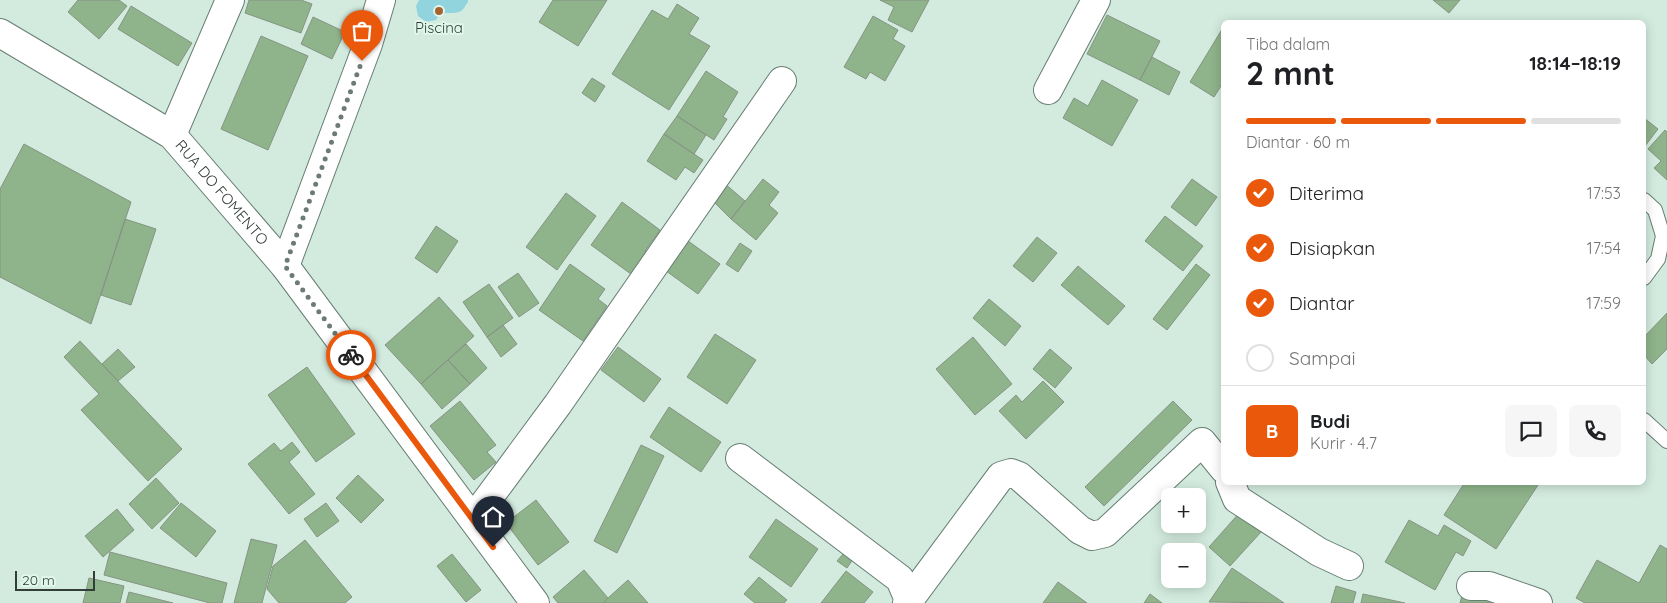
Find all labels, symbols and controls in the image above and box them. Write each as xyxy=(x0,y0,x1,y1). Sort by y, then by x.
marker: Piscina xyxy=(433,5,445,17)
pin xyxy=(341,10,383,61)
icon: bag xyxy=(348,17,376,45)
place label: Piscina xyxy=(415,18,463,37)
text: Tiba dalam xyxy=(1246,34,1330,54)
text: 18:14–18:19 xyxy=(1529,51,1621,75)
text: 2 mnt xyxy=(1246,53,1335,93)
text: Diantar · 60 m xyxy=(1246,132,1350,152)
street label: RUA DO FOMENTO xyxy=(171,136,273,249)
icon: check xyxy=(1246,179,1274,207)
text: Diterima xyxy=(1289,181,1364,205)
text: 17:53 xyxy=(1587,183,1621,203)
icon: check xyxy=(1246,234,1274,262)
text: Disiapkan xyxy=(1289,236,1375,260)
text: 17:54 xyxy=(1587,238,1621,258)
icon: check xyxy=(1246,289,1274,317)
text: Diantar xyxy=(1289,291,1355,315)
text: 17:59 xyxy=(1586,293,1621,313)
courier xyxy=(326,330,376,380)
icon: bike xyxy=(337,341,365,369)
text: Sampai xyxy=(1289,346,1356,370)
button: chat xyxy=(1505,405,1557,457)
button: phone xyxy=(1569,405,1621,457)
text: Budi xyxy=(1310,409,1350,433)
text: B xyxy=(1266,419,1278,443)
text: Kurir · 4.7 xyxy=(1310,433,1377,453)
map controls xyxy=(1161,488,1206,588)
button: + xyxy=(1161,488,1206,533)
pin xyxy=(472,496,514,547)
icon: home xyxy=(479,503,507,531)
button: − xyxy=(1161,543,1206,588)
scale bar xyxy=(15,568,95,591)
text: 20 m xyxy=(22,571,55,589)

